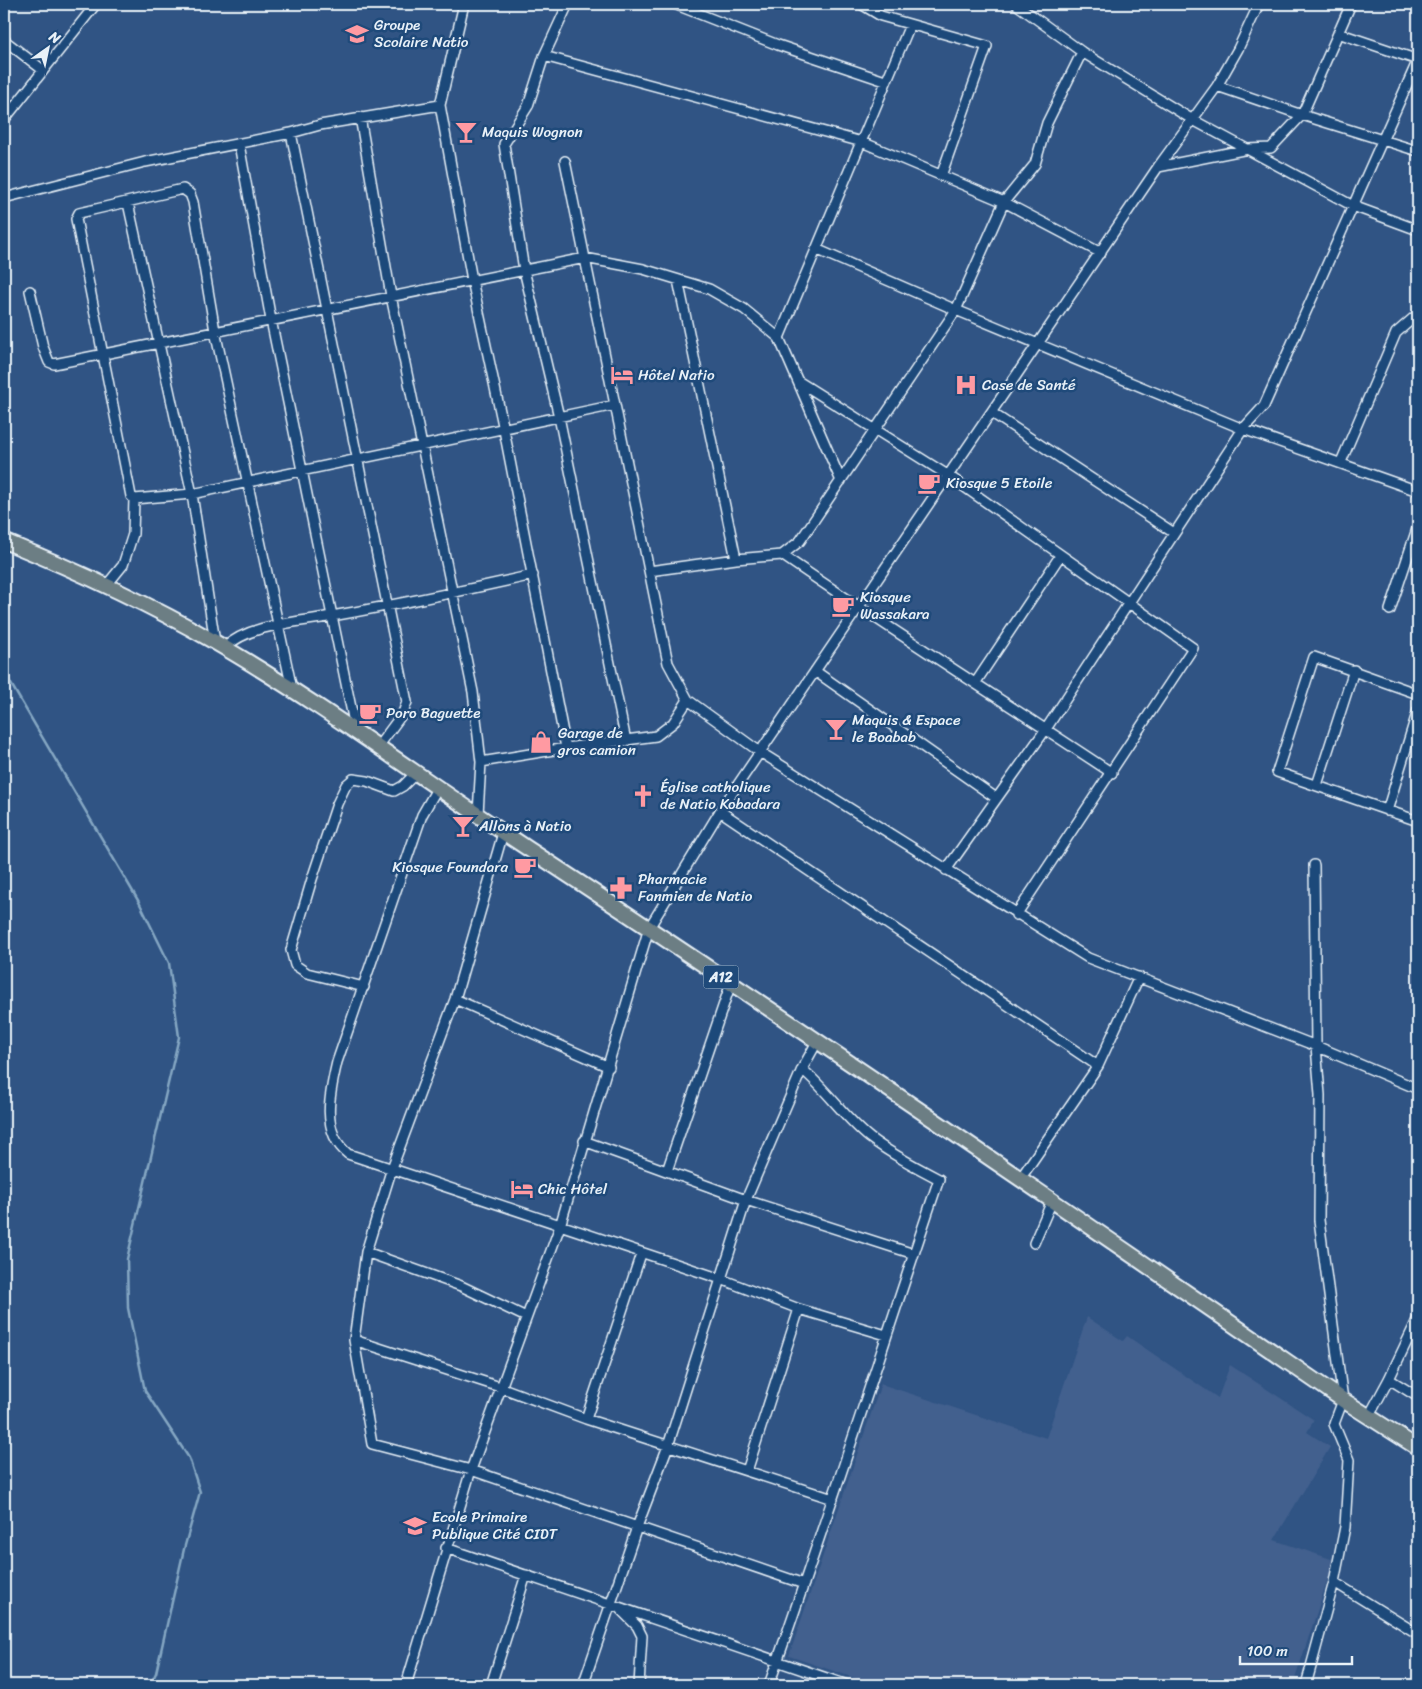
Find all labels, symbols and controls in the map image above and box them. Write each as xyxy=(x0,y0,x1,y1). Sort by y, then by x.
place label: Groupe Scolaire Natio xyxy=(374,12,469,55)
school or university icon: Groupe Scolaire Natio xyxy=(344,21,370,47)
north arrow xyxy=(22,22,72,72)
text: N xyxy=(43,24,66,51)
bar icon: Maquis Wognon xyxy=(453,119,479,145)
place label: Maquis Wognon xyxy=(482,119,583,145)
hotel icon: Hôtel Natio xyxy=(609,362,635,388)
place label: Hôtel Natio xyxy=(638,362,715,388)
hospital icon: Case de Santé xyxy=(953,372,979,398)
place label: Case de Santé xyxy=(982,372,1076,398)
cafe icon: Kiosque 5 Etoile xyxy=(916,470,942,496)
place label: Kiosque 5 Etoile xyxy=(946,470,1053,496)
place label: Kiosque Wassakara xyxy=(860,584,930,627)
cafe icon: Kiosque Wassakara xyxy=(830,593,856,619)
cafe icon: Poro Baguette xyxy=(357,700,383,726)
place label: Poro Baguette xyxy=(386,700,481,726)
place label: Maquis & Espace le Boabab xyxy=(852,707,961,750)
bar icon: Maquis & Espace le Boabab xyxy=(823,716,849,742)
place label: Garage de gros camion xyxy=(557,720,636,763)
shop icon: Garage de gros camion xyxy=(528,729,554,755)
place label: Église catholique de Natio Kobadara xyxy=(660,774,781,817)
church icon: Église catholique de Natio Kobadara xyxy=(630,783,656,809)
bar icon: Allons à Natio xyxy=(450,813,476,839)
place label: Allons à Natio xyxy=(478,813,572,839)
place label: Kiosque Foundara xyxy=(392,854,508,880)
cafe icon: Kiosque Foundara xyxy=(512,854,538,880)
place label: Pharmacie Fanmien de Natio xyxy=(638,866,753,909)
pharmacy icon: Pharmacie Fanmien de Natio xyxy=(608,875,634,901)
road number: A12 xyxy=(704,966,738,989)
hotel icon: Chic Hôtel xyxy=(509,1176,535,1202)
place label: Chic Hôtel xyxy=(538,1176,608,1202)
place label: Ecole Primaire Publique Cité CIDT xyxy=(432,1504,559,1547)
school or university icon: Ecole Primaire Publique Cité CIDT xyxy=(402,1513,428,1539)
scale bar xyxy=(1240,1634,1352,1666)
text: 100 m xyxy=(1247,1638,1288,1664)

